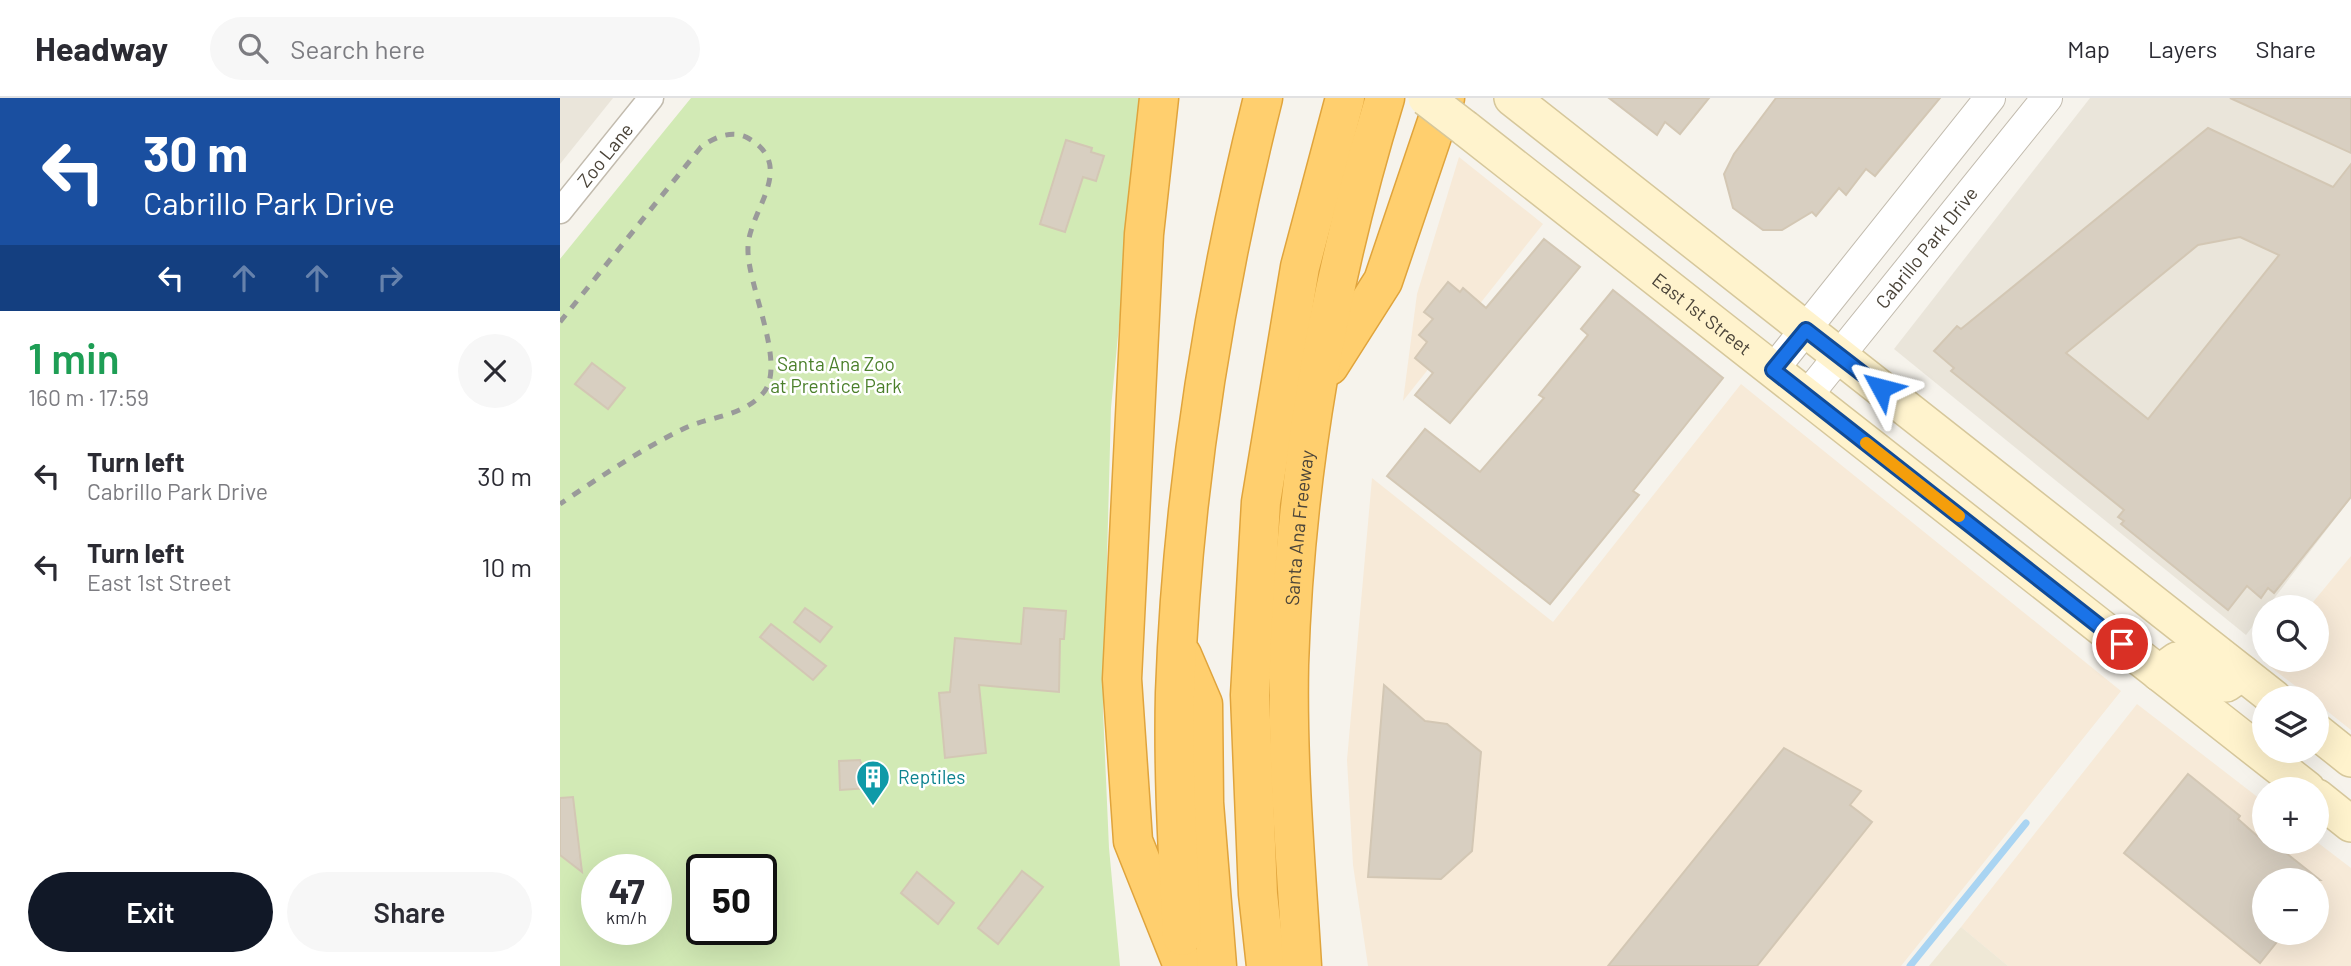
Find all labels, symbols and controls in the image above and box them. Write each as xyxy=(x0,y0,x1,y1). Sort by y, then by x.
search box xyxy=(210,17,700,80)
text: Headway xyxy=(35,28,168,68)
icon: search xyxy=(234,29,272,67)
text: Search here xyxy=(290,33,425,64)
text: Map xyxy=(2067,34,2110,63)
text: Layers xyxy=(2148,34,2217,63)
text: Share xyxy=(2255,34,2316,63)
street label: Zoo Lane xyxy=(572,118,637,191)
text: 30 m xyxy=(143,123,248,182)
icon: left xyxy=(28,126,119,217)
street label: Cabrillo Park Drive xyxy=(1870,182,1982,313)
text: Cabrillo Park Drive xyxy=(143,183,395,221)
icon: left xyxy=(152,259,190,297)
icon: ahead xyxy=(225,259,263,297)
icon: ahead xyxy=(298,259,336,297)
icon: right xyxy=(371,259,409,297)
street label: East 1st Street xyxy=(1648,268,1756,359)
text: 1 min xyxy=(28,332,120,382)
button: close xyxy=(458,334,532,408)
position arrow xyxy=(1844,351,1918,425)
park label: Santa Ana Zoo at Prentice Park xyxy=(770,352,902,397)
text: 160 m · 17:59 xyxy=(28,383,149,411)
text: Turn left xyxy=(87,446,185,477)
street label: Santa Ana Freeway xyxy=(1280,448,1318,606)
icon: left xyxy=(28,457,66,495)
text: 30 m xyxy=(477,460,532,491)
text: Cabrillo Park Drive xyxy=(87,477,268,505)
text: Turn left xyxy=(87,537,185,568)
icon: left xyxy=(28,548,66,586)
text: 10 m xyxy=(482,551,532,582)
text: East 1st Street xyxy=(87,568,232,596)
map controls xyxy=(2252,595,2329,945)
button: search xyxy=(2252,595,2329,672)
pin xyxy=(2092,614,2152,674)
icon: arrive xyxy=(2103,625,2141,663)
button: layers xyxy=(2252,686,2329,763)
building icon: Reptiles xyxy=(854,758,892,807)
place label: Reptiles xyxy=(898,765,965,788)
button: + xyxy=(2252,777,2329,854)
speed limit sign: 50 xyxy=(686,854,777,945)
button: − xyxy=(2252,868,2329,945)
text: 47 xyxy=(608,869,645,911)
button: Exit xyxy=(28,872,273,952)
button: Share xyxy=(287,872,532,952)
text: km/h xyxy=(606,906,647,928)

